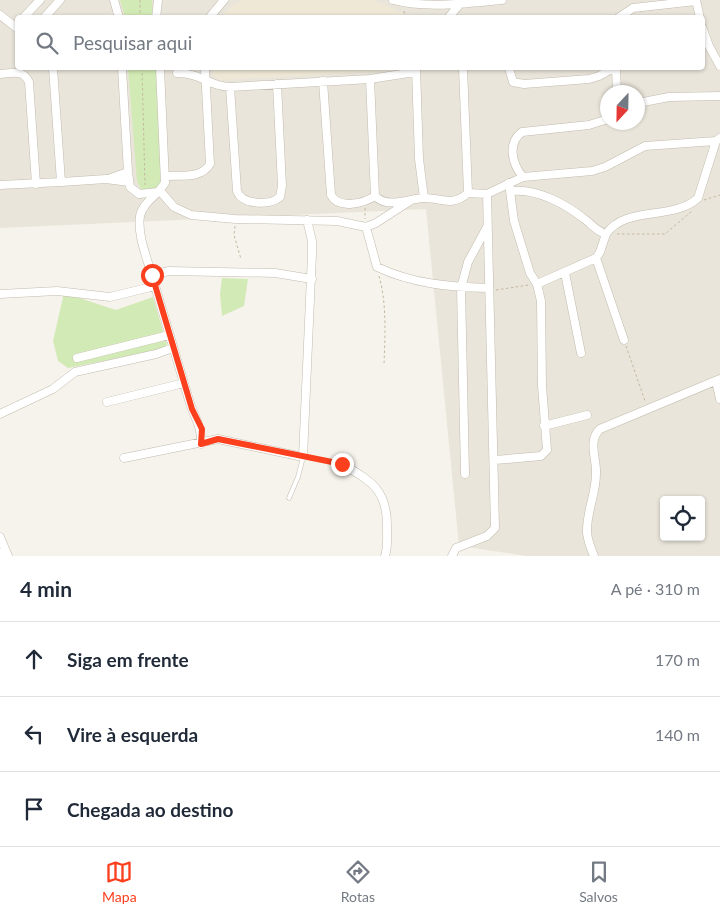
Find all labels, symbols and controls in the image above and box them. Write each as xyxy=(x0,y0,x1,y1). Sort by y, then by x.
search box xyxy=(15,15,705,70)
icon: search xyxy=(33,29,61,57)
text: Pesquisar aqui xyxy=(73,31,192,54)
north arrow xyxy=(600,85,645,130)
route start xyxy=(141,264,164,287)
route end xyxy=(331,453,354,476)
map controls xyxy=(660,496,705,541)
button: locate xyxy=(660,496,705,541)
text: 4 min xyxy=(20,576,72,601)
text: A pé · 310 m xyxy=(611,579,700,598)
icon: ahead xyxy=(20,645,48,673)
text: Siga em frente xyxy=(67,648,189,671)
text: 170 m xyxy=(655,650,700,669)
icon: left xyxy=(20,720,48,748)
text: Vire à esquerda xyxy=(67,723,198,746)
text: 140 m xyxy=(655,725,700,744)
icon: arrive xyxy=(20,795,48,823)
text: Chegada ao destino xyxy=(67,798,233,821)
tab: Mapa xyxy=(102,858,137,905)
tab: Rotas xyxy=(341,858,375,905)
tab: Salvos xyxy=(579,858,618,905)

